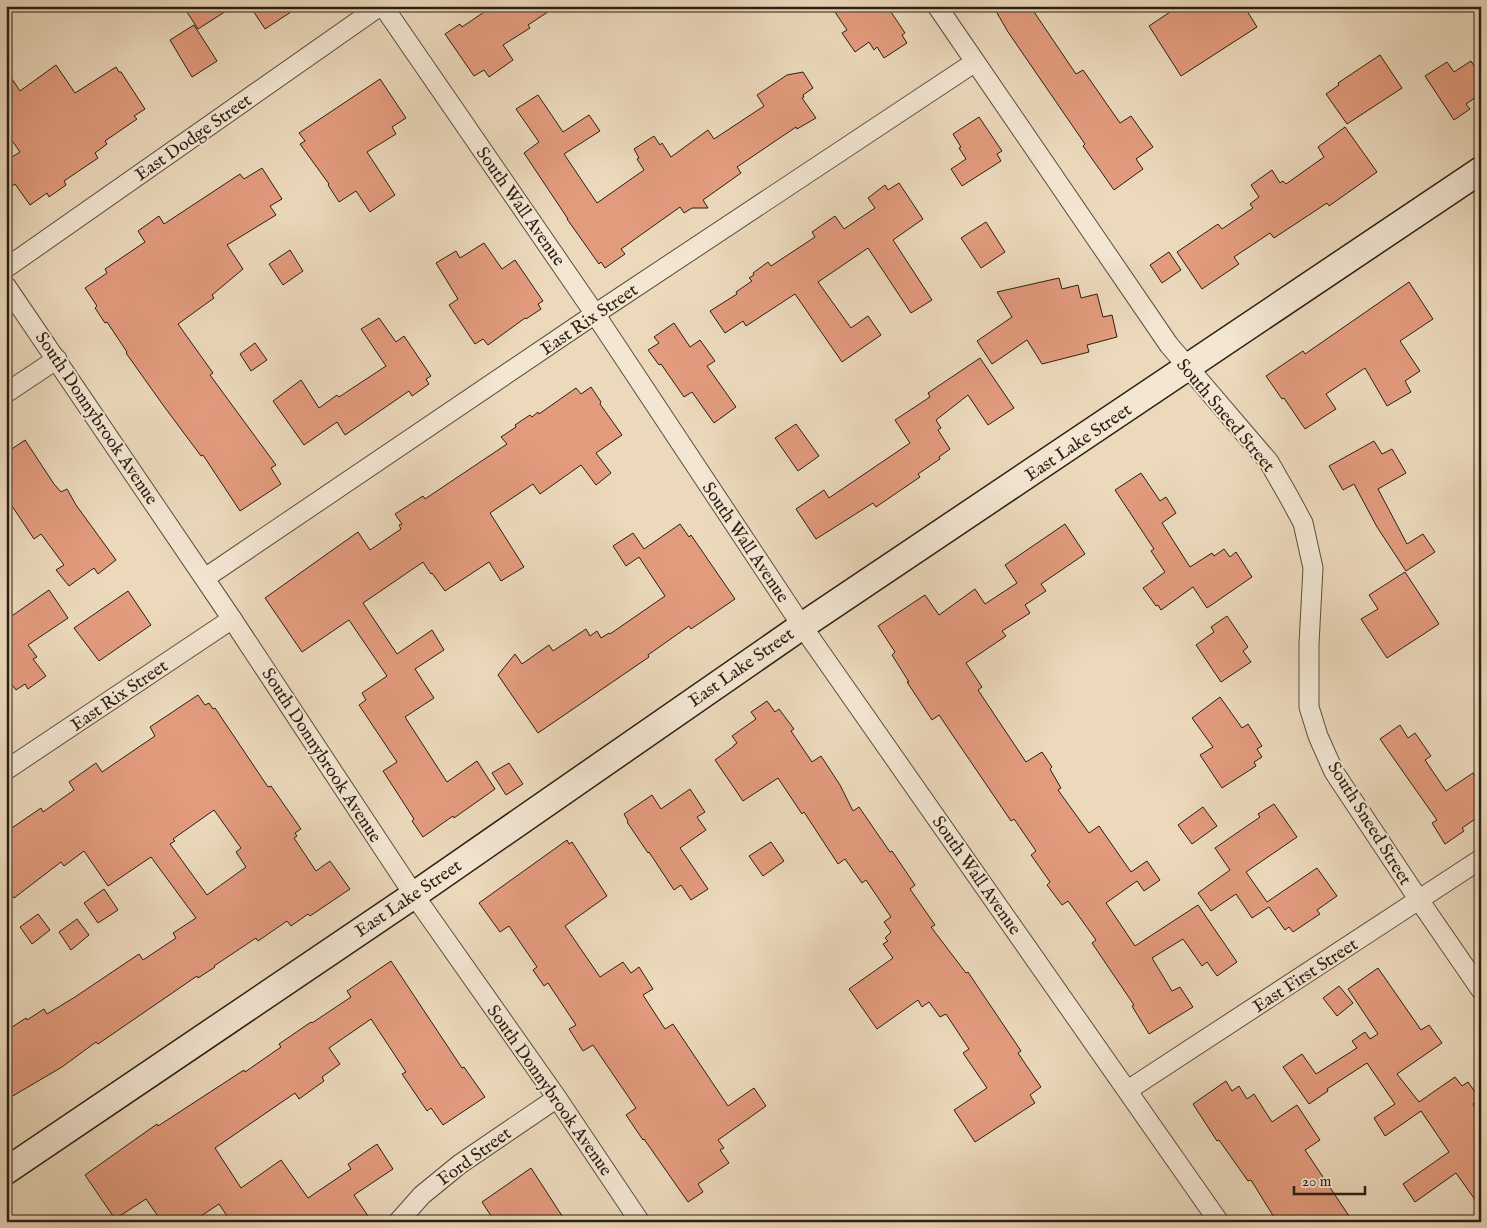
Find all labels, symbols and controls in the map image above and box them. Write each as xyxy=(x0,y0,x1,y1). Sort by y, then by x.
street label: East Dodge Street xyxy=(131,89,257,187)
street label: South Wall Avenue xyxy=(470,143,569,271)
street label: East Rix Street xyxy=(537,279,643,361)
street label: South Donnybrook Avenue xyxy=(29,328,162,510)
street label: South Sneed Street xyxy=(1171,354,1279,478)
street label: East Lake Street xyxy=(1021,399,1137,487)
street label: South Wall Avenue xyxy=(696,478,794,608)
street label: East Lake Street xyxy=(685,623,799,713)
street label: East Rix Street xyxy=(67,655,173,737)
street label: South Donnybrook Avenue xyxy=(256,664,386,848)
street label: South Sneed Street xyxy=(1321,758,1416,890)
street label: South Wall Avenue xyxy=(926,812,1025,940)
street label: East Lake Street xyxy=(351,855,467,943)
street label: East First Street xyxy=(1249,934,1363,1019)
street label: South Donnybrook Avenue xyxy=(481,1001,617,1181)
street label: Ford Street xyxy=(433,1123,516,1192)
scale bar xyxy=(1294,1163,1366,1195)
text: 20 m xyxy=(1302,1172,1332,1191)

